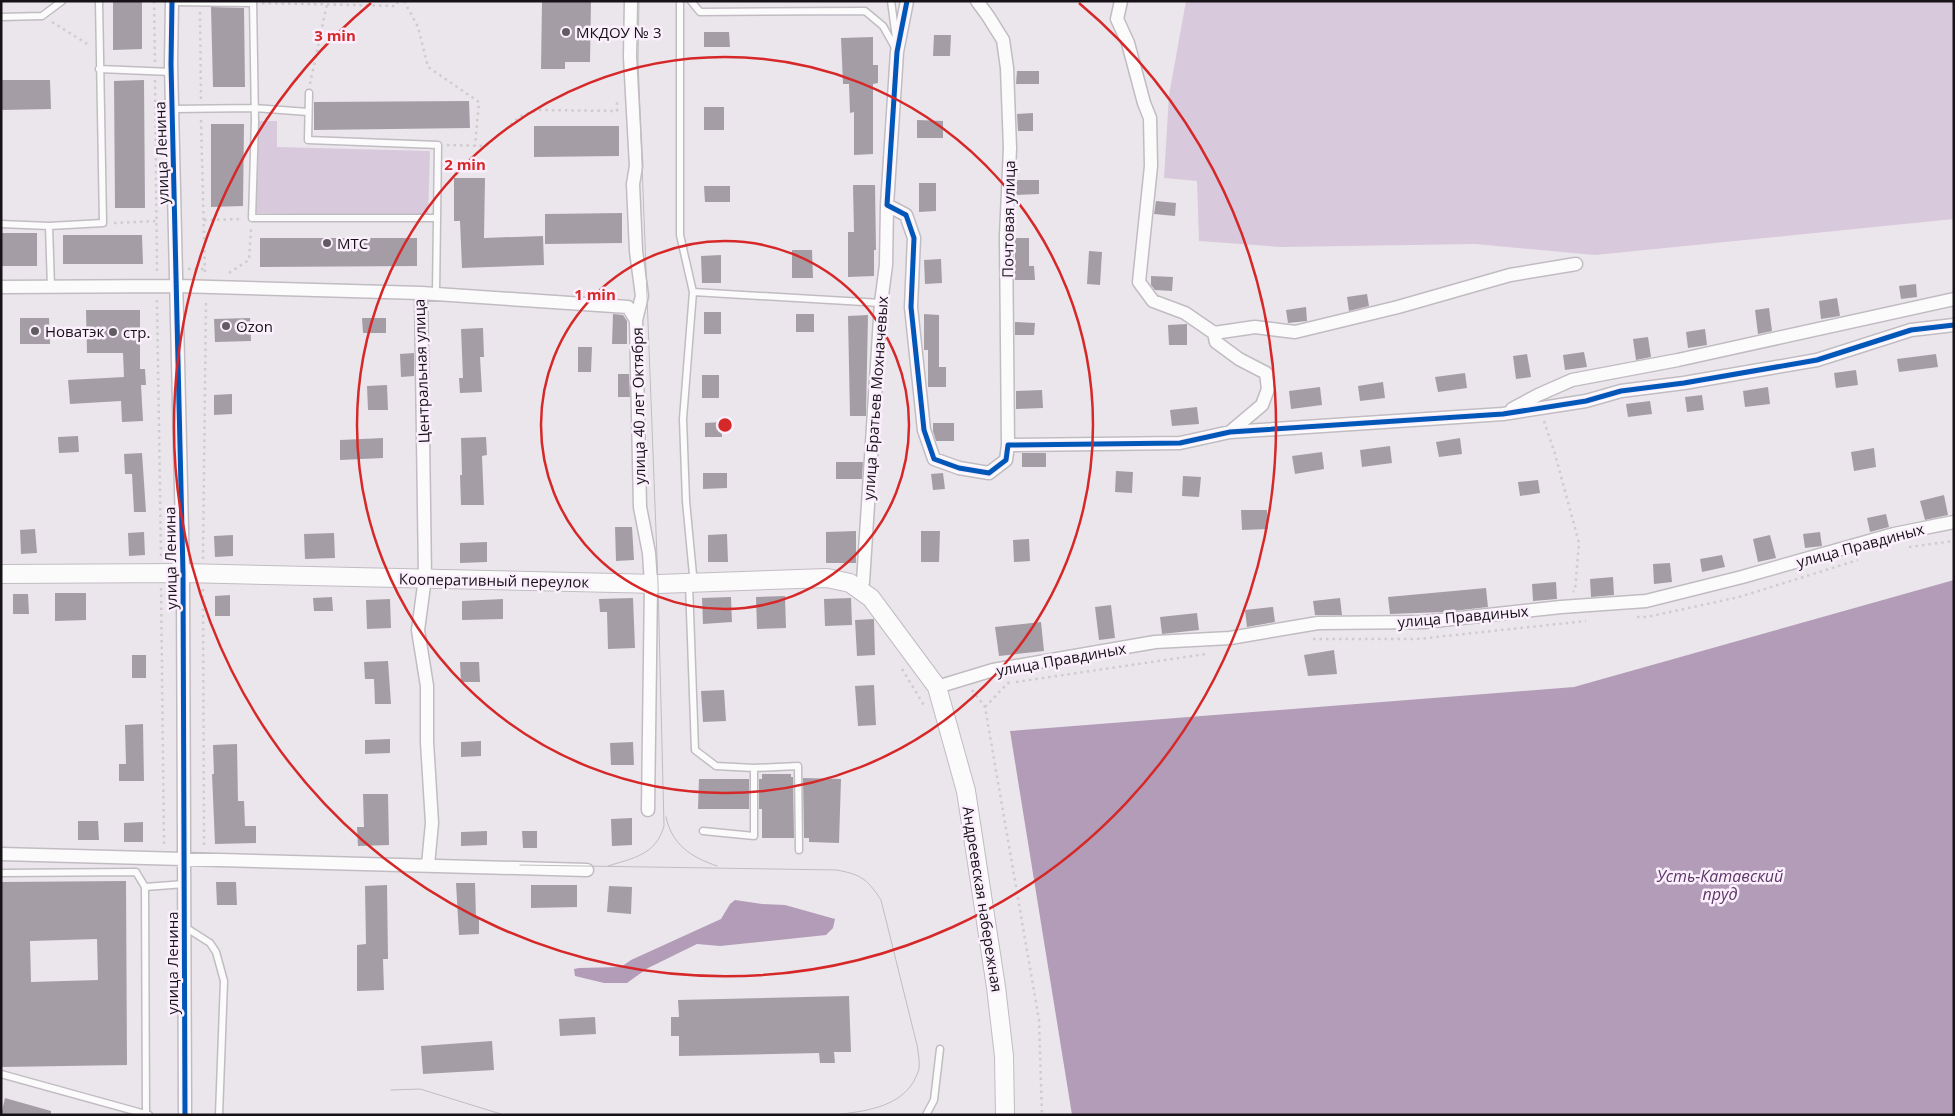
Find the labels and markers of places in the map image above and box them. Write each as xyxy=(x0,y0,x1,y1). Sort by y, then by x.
place label: МКДОУ № 3 xyxy=(576,22,661,42)
marker: МКДОУ № 3 xyxy=(560,26,572,38)
place label: МТС xyxy=(337,233,368,253)
marker: МТС xyxy=(321,237,333,249)
place label: Ozon xyxy=(236,316,273,336)
marker: Ozon xyxy=(220,320,232,332)
place label: Новатэк xyxy=(45,321,104,341)
place label: стр. xyxy=(123,322,150,342)
marker: Новатэк xyxy=(29,325,41,337)
marker: стр. xyxy=(107,326,119,338)
centre of rings xyxy=(716,416,734,434)

